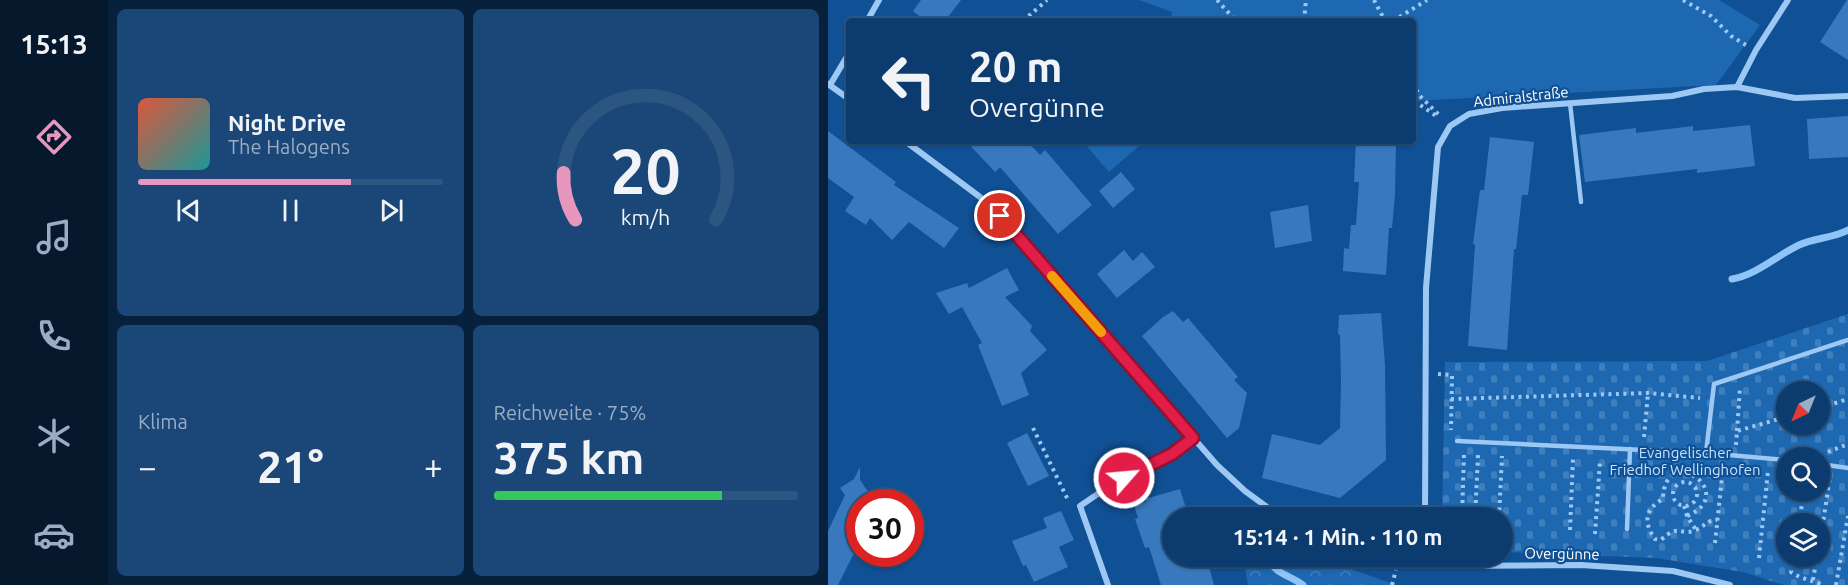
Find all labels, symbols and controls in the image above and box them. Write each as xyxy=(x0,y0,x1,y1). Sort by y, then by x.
text: 15:13 xyxy=(20,29,88,59)
icon: left xyxy=(870,42,948,120)
text: 20 m xyxy=(969,43,1063,90)
street label: Admiralstraße xyxy=(1473,83,1569,110)
text: Overgünne xyxy=(969,92,1105,122)
text: Night Drive xyxy=(228,110,346,135)
icon: directions xyxy=(33,116,75,158)
text: The Halogens xyxy=(228,135,350,158)
text: 20 xyxy=(611,136,681,206)
pin xyxy=(974,190,1025,241)
icon: previous xyxy=(172,194,205,227)
icon: pause xyxy=(274,194,307,227)
icon: next xyxy=(375,194,408,227)
icon: arrive xyxy=(983,199,1016,232)
text: km/h xyxy=(621,205,670,229)
icon: music xyxy=(33,216,75,258)
icon: phone xyxy=(33,315,75,357)
north arrow xyxy=(1776,381,1830,435)
map controls xyxy=(1776,381,1830,567)
text: Reichweite · 75% xyxy=(494,401,646,424)
text: Klima xyxy=(138,410,188,433)
icon: climate xyxy=(33,415,75,457)
text: 375 km xyxy=(494,432,644,483)
text: 21° xyxy=(257,441,324,492)
park label: Evangelischer Friedhof Wellinghofen xyxy=(1609,444,1761,478)
position arrow xyxy=(1092,446,1156,510)
button: search xyxy=(1776,447,1830,501)
text: − xyxy=(138,448,157,485)
text: + xyxy=(424,448,443,485)
speed limit sign: 30 xyxy=(846,489,924,567)
button: layers xyxy=(1776,513,1830,567)
icon: car xyxy=(33,514,75,556)
text: 15:14 · 1 Min. · 110 m xyxy=(1233,524,1442,549)
street label: Overgünne xyxy=(1524,544,1600,563)

